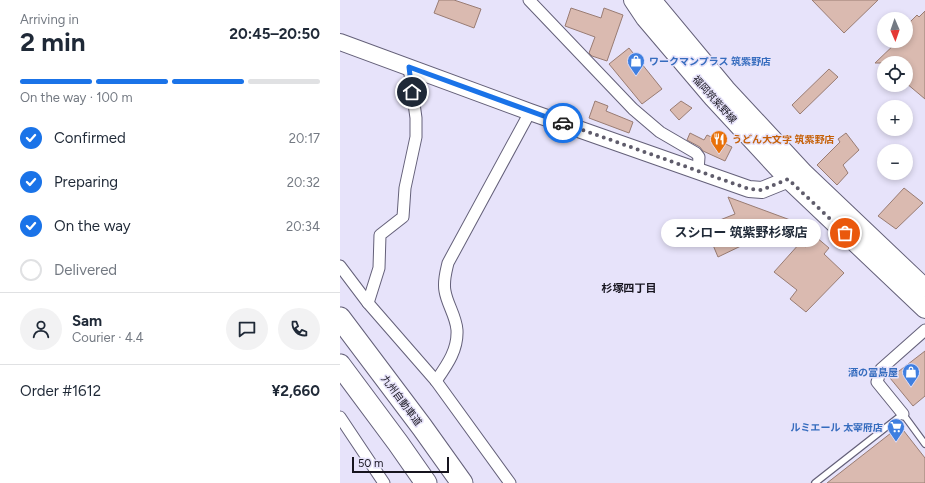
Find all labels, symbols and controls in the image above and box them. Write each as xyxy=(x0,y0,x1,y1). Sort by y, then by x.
text: Arriving in xyxy=(20,12,79,27)
north arrow xyxy=(877,12,913,48)
map controls xyxy=(877,12,913,180)
text: 20:45–20:50 xyxy=(229,25,320,43)
text: 2 min xyxy=(20,26,86,58)
shop icon: ワークマンプラス 筑紫野店 xyxy=(626,51,646,76)
place label: ワークマンプラス 筑紫野店 xyxy=(649,55,771,68)
button: locate xyxy=(877,56,913,92)
street label: 福岡筑紫野線 xyxy=(690,73,740,126)
pin xyxy=(395,75,429,109)
icon: home xyxy=(401,81,423,103)
text: On the way · 100 m xyxy=(20,90,132,105)
button: + xyxy=(877,100,913,136)
courier xyxy=(543,103,583,143)
icon: car xyxy=(552,112,574,134)
icon: check xyxy=(20,127,42,149)
text: Confirmed xyxy=(54,129,126,147)
restaurant icon: うどん大文字 筑紫野店 xyxy=(709,129,729,154)
text: 20:17 xyxy=(289,131,320,146)
place label: うどん大文字 筑紫野店 xyxy=(732,133,834,146)
button: − xyxy=(877,144,913,180)
icon: check xyxy=(20,171,42,193)
text: Preparing xyxy=(54,173,118,191)
text: 20:32 xyxy=(287,175,320,190)
icon: check xyxy=(20,215,42,237)
pin xyxy=(828,216,862,250)
text: On the way xyxy=(54,217,131,235)
text: 20:34 xyxy=(286,219,320,234)
callout: スシロー 筑紫野杉塚店 xyxy=(661,219,821,247)
icon: bag xyxy=(834,222,856,244)
text: スシロー 筑紫野杉塚店 xyxy=(674,225,808,240)
text: Delivered xyxy=(54,261,117,279)
district label: 杉塚四丁目 xyxy=(602,282,657,295)
button: person xyxy=(20,308,62,350)
button: chat xyxy=(226,308,268,350)
button: phone xyxy=(278,308,320,350)
text: Sam xyxy=(72,312,102,330)
text: Courier · 4.4 xyxy=(72,330,144,345)
shop icon: 酒の富島屋 xyxy=(901,362,921,387)
place label: 酒の富島屋 xyxy=(848,366,898,379)
street label: 九州自動車道 xyxy=(378,372,425,428)
text: Order #1612 xyxy=(20,382,101,400)
text: ¥2,660 xyxy=(271,382,320,400)
supermarket icon: ルミエール 太宰府店 xyxy=(886,417,906,442)
place label: ルミエール 太宰府店 xyxy=(791,421,883,434)
scale bar xyxy=(352,455,449,474)
text: 50 m xyxy=(358,457,383,470)

